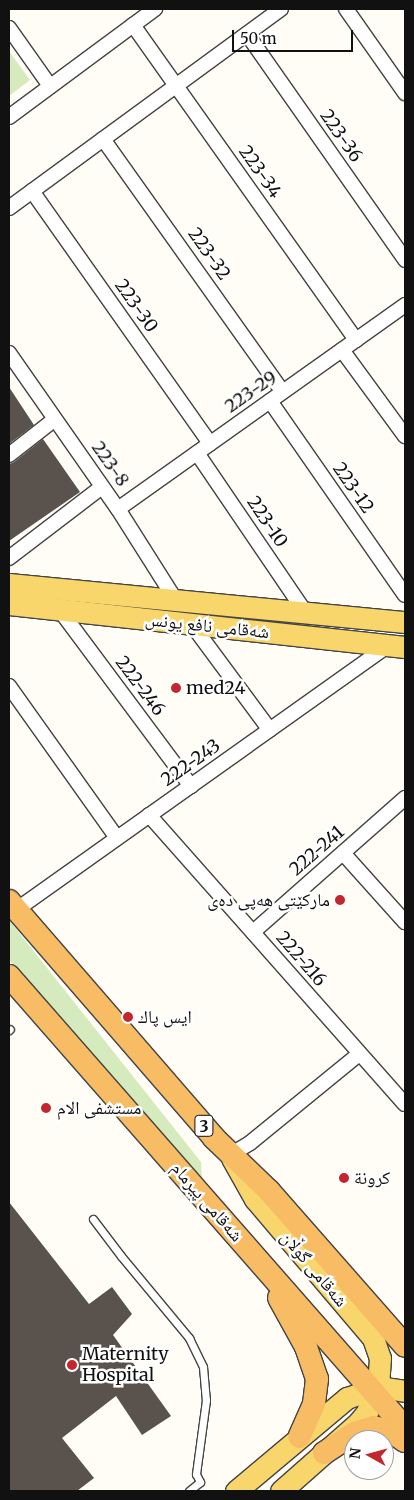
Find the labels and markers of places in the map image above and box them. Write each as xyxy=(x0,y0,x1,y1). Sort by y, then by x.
place label: med24 xyxy=(186,677,246,699)
marker: med24 xyxy=(170,682,182,694)
place label: مارکێتی هەپی دەی xyxy=(207,889,330,911)
marker: مارکێتی هەپی دەی xyxy=(334,894,346,906)
place label: ايس پاك xyxy=(138,1006,192,1028)
marker: ايس پاك xyxy=(122,1011,134,1023)
place label: مستشفى الام xyxy=(57,1097,142,1119)
marker: مستشفى الام xyxy=(39,1101,53,1115)
place label: كرونة xyxy=(354,1167,390,1189)
marker: كرونة xyxy=(338,1172,350,1184)
place label: Maternity Hospital xyxy=(82,1344,169,1386)
marker: Maternity Hospital xyxy=(66,1359,78,1371)

